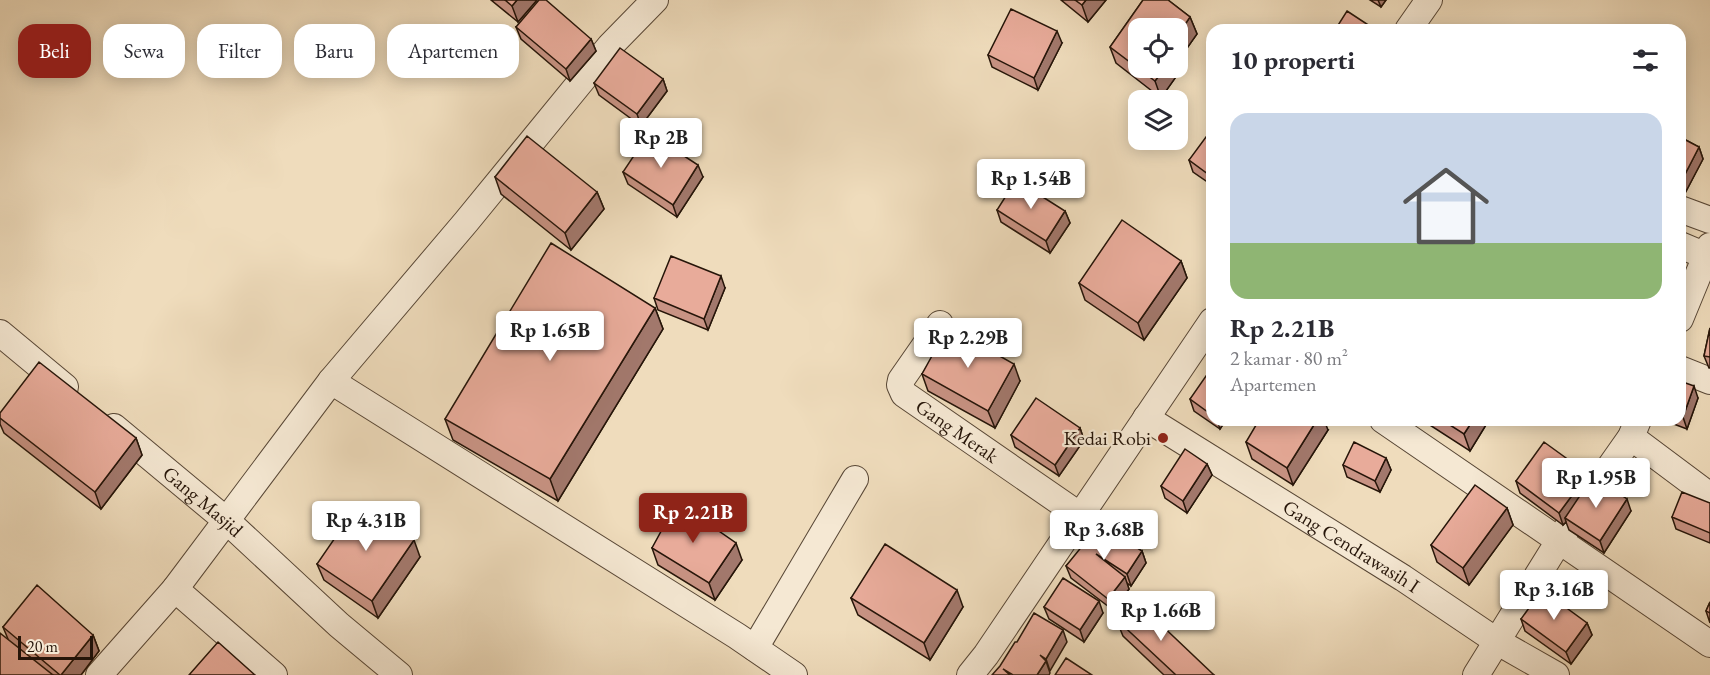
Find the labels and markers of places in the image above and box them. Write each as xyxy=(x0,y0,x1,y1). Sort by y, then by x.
pin: Rp 2B xyxy=(619,118,703,169)
pin: Rp 1.54B xyxy=(969,159,1093,210)
pin: Rp 1.65B xyxy=(488,311,612,362)
pin: Rp 2.29B xyxy=(906,318,1030,369)
place label: Kedai Robi xyxy=(1063,425,1151,451)
marker: Kedai Robi xyxy=(1156,431,1170,445)
pin: Rp 1.95B xyxy=(1534,458,1658,509)
pin: Rp 2.21B xyxy=(631,493,755,544)
pin: Rp 4.31B xyxy=(304,501,428,552)
pin: Rp 3.68B xyxy=(1042,510,1166,561)
pin: Rp 3.16B xyxy=(1492,570,1616,621)
pin: Rp 1.66B xyxy=(1099,591,1223,642)

